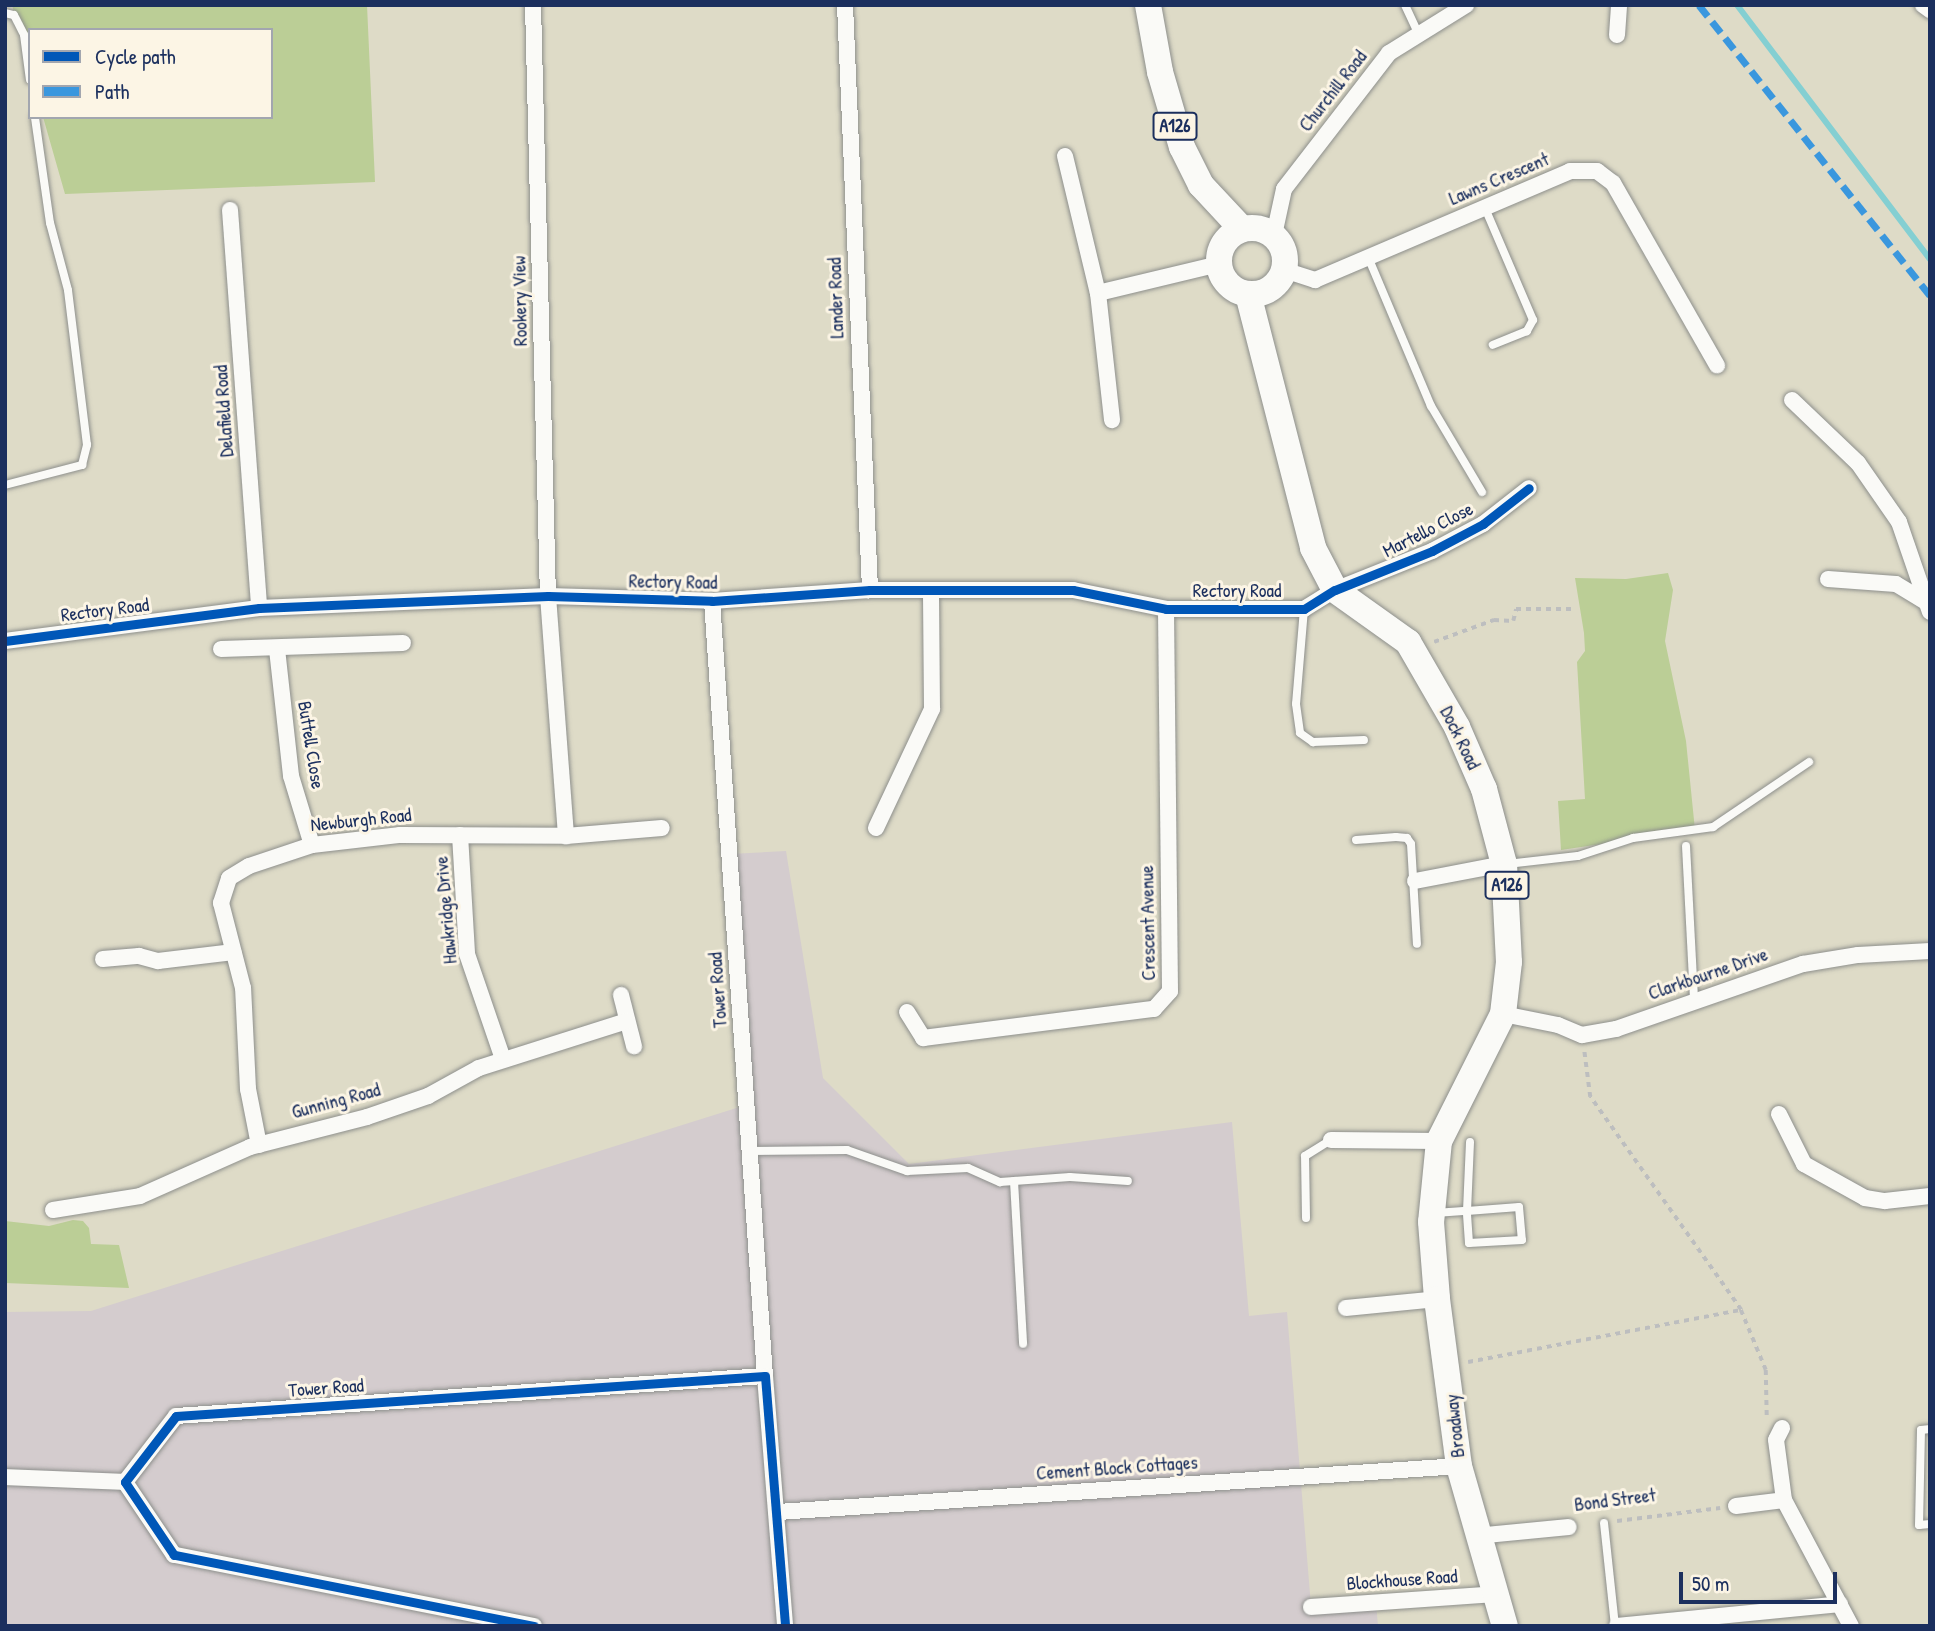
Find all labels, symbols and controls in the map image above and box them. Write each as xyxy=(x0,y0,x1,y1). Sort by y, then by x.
legend xyxy=(28,28,273,119)
text: Cycle path xyxy=(95,42,176,71)
street label: Churchill Road xyxy=(1294,46,1372,136)
text: Path xyxy=(95,77,129,106)
road number: A126 xyxy=(1152,112,1198,140)
street label: Lawns Crescent xyxy=(1446,148,1552,210)
street label: Rookery View xyxy=(508,256,532,346)
street label: Lander Road xyxy=(823,257,849,339)
street label: Delafield Road xyxy=(209,364,239,458)
street label: Martello Close xyxy=(1379,498,1477,562)
street label: Rectory Road xyxy=(628,570,718,594)
street label: Rectory Road xyxy=(1193,580,1281,602)
street label: Rectory Road xyxy=(60,593,150,627)
street label: Buttell Close xyxy=(293,700,329,790)
street label: Dock Road xyxy=(1435,703,1485,773)
street label: Newburgh Road xyxy=(310,803,412,837)
street label: Hawkridge Drive xyxy=(430,855,462,965)
street label: Crescent Avenue xyxy=(1136,865,1160,981)
road number: A126 xyxy=(1484,870,1530,900)
street label: Clarkbourne Drive xyxy=(1645,943,1771,1005)
street label: Tower Road xyxy=(704,951,732,1029)
street label: Gunning Road xyxy=(289,1078,383,1124)
street label: Tower Road xyxy=(287,1374,365,1402)
street label: Broadway xyxy=(1440,1393,1470,1459)
street label: Cement Block Cottages xyxy=(1035,1451,1199,1485)
street label: Bond Street xyxy=(1573,1484,1657,1516)
scale bar xyxy=(1683,1558,1840,1602)
street label: Blockhouse Road xyxy=(1346,1565,1458,1595)
text: 50 m xyxy=(1692,1569,1729,1598)

